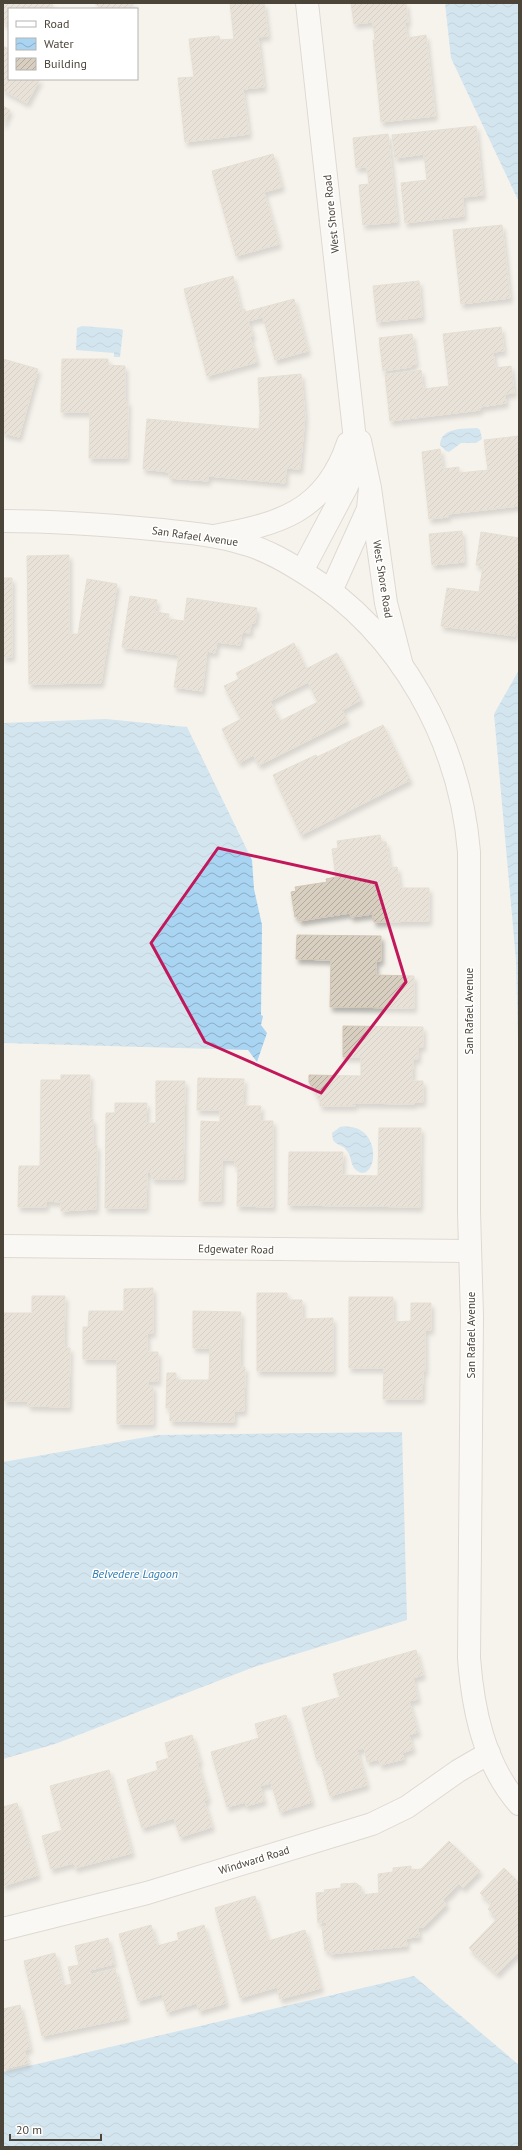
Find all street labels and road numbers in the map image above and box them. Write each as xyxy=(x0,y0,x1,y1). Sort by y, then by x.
street label: West Shore Road xyxy=(320,174,342,254)
street label: San Rafael Avenue xyxy=(151,523,239,549)
street label: West Shore Road xyxy=(370,539,396,619)
street label: San Rafael Avenue xyxy=(462,967,476,1054)
street label: Edgewater Road xyxy=(198,1241,274,1257)
street label: San Rafael Avenue xyxy=(464,1291,478,1378)
street label: Windward Road xyxy=(217,1843,291,1877)

